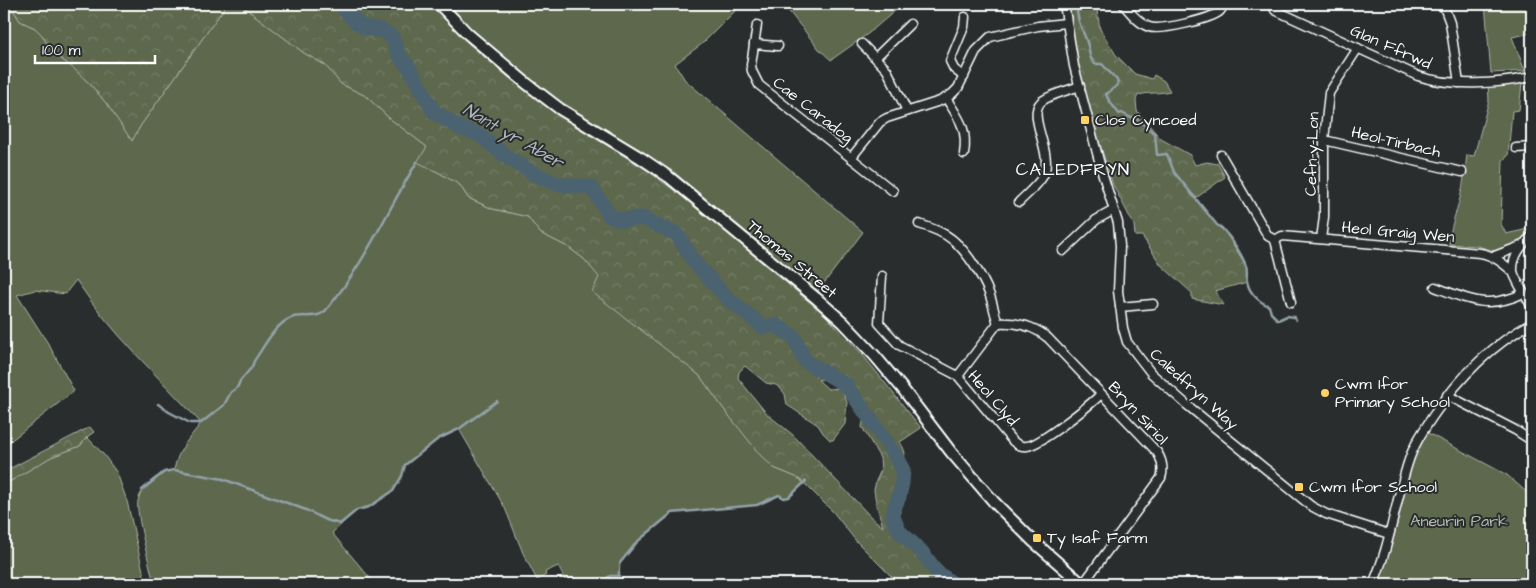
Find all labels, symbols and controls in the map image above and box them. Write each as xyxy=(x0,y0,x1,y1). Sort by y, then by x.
street label: Glan Ffrwd xyxy=(1347,19,1435,75)
scale bar xyxy=(35,32,155,64)
text: 100 m xyxy=(42,40,81,61)
street label: Cae Caradog xyxy=(768,72,858,149)
water label: Nant yr Aber xyxy=(458,97,570,177)
place label: Clos Cyncoed xyxy=(1095,109,1196,132)
street label: Cefn-y-Lon xyxy=(1300,112,1325,197)
marker: Clos Cyncoed xyxy=(1079,114,1091,126)
street label: Heol-Tirbach xyxy=(1349,121,1443,163)
district label: CALEDFRYN xyxy=(1016,157,1130,182)
street label: Thomas Street xyxy=(742,215,842,304)
street label: Heol Graig Wen xyxy=(1341,216,1455,249)
street label: Caledfryn Way xyxy=(1144,343,1243,436)
street label: Heol Clyd xyxy=(962,365,1023,431)
place label: Cwm Ifor Primary School xyxy=(1335,373,1450,414)
street label: Bryn Siriol xyxy=(1102,377,1173,450)
marker: Cwm Ifor Primary School xyxy=(1319,387,1331,399)
place label: Cwm Ifor School xyxy=(1309,476,1437,498)
marker: Cwm Ifor School xyxy=(1293,481,1305,493)
park label: Aneurin Park xyxy=(1410,510,1508,532)
place label: Ty Isaf Farm xyxy=(1047,527,1148,550)
marker: Ty Isaf Farm xyxy=(1031,532,1043,544)

